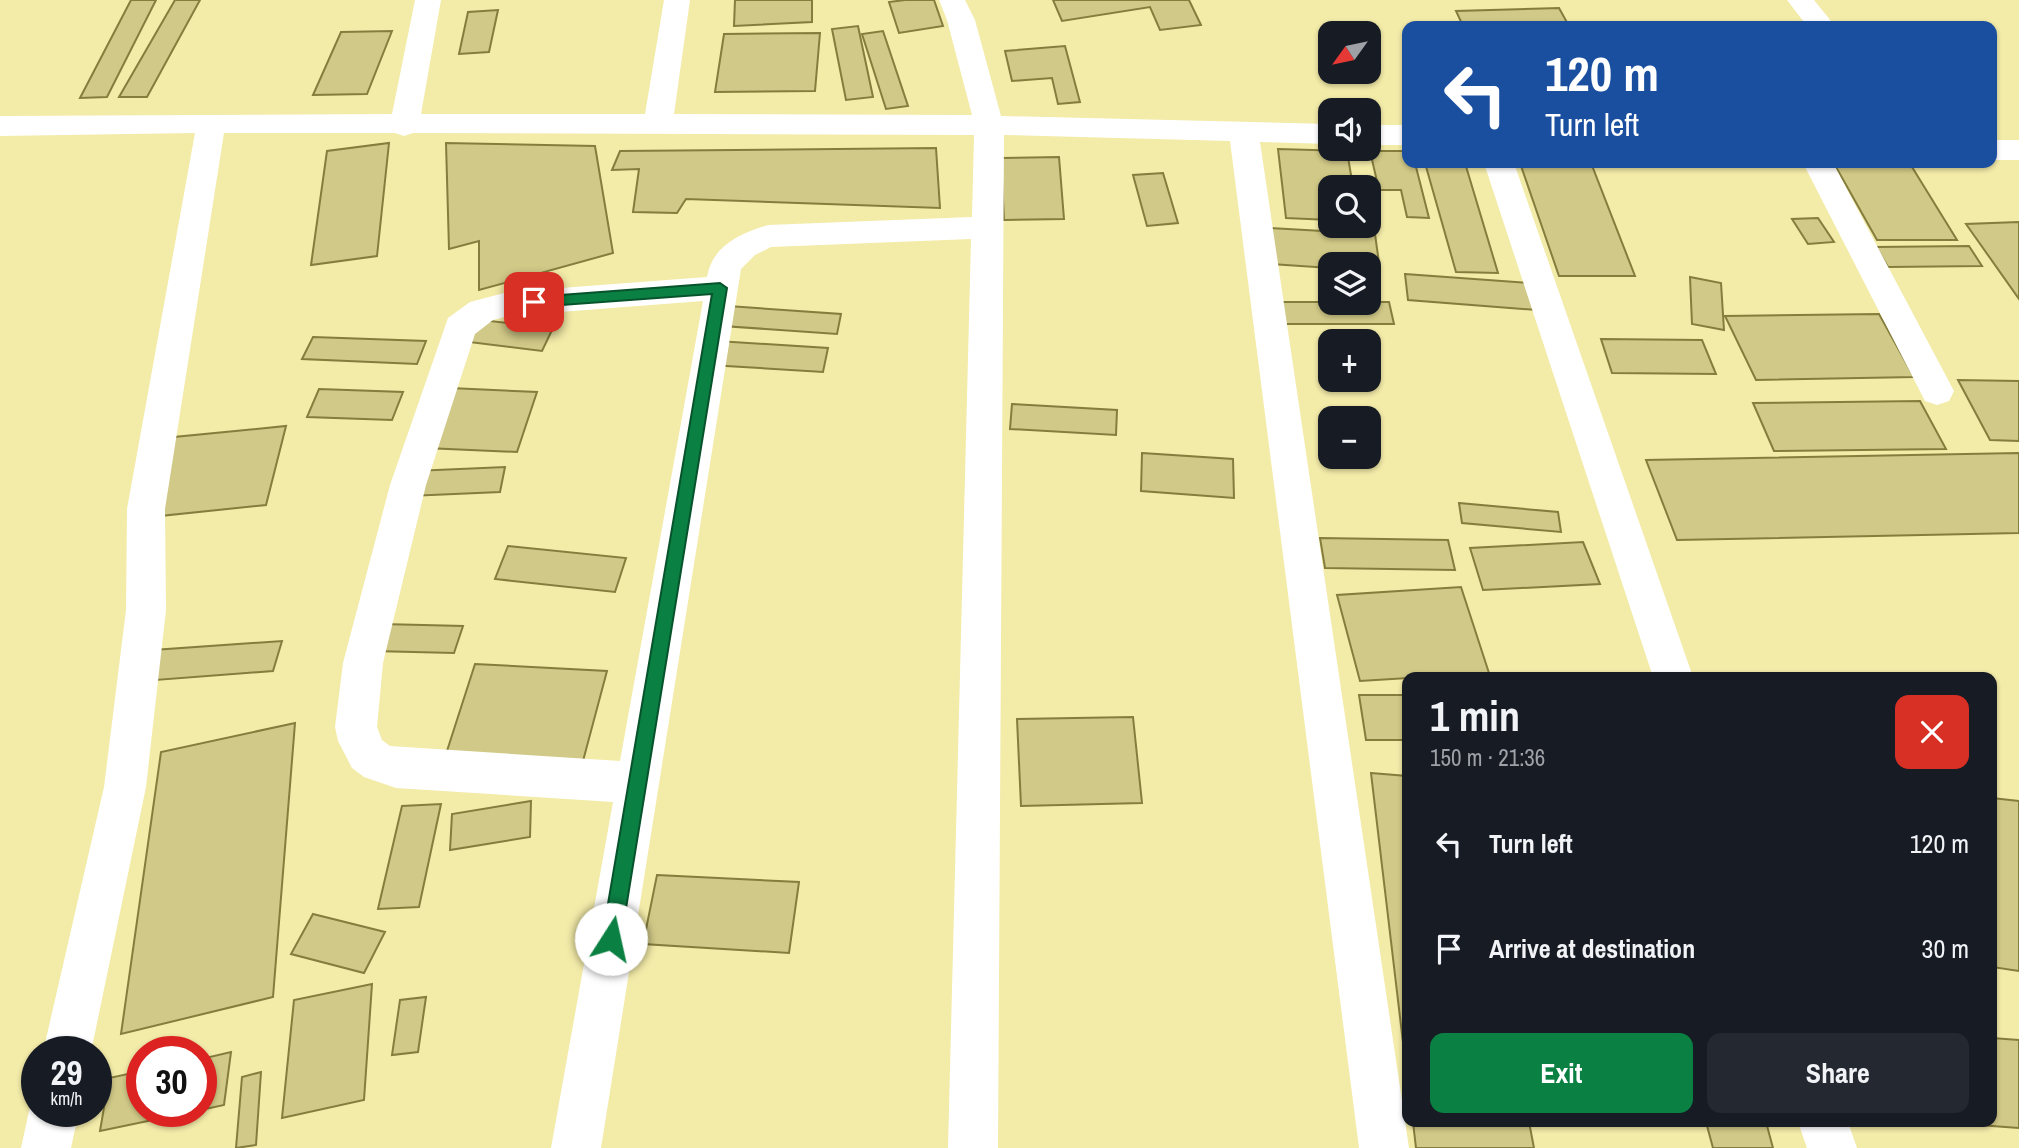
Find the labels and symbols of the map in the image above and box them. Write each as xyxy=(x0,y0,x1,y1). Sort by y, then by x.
north arrow xyxy=(1318,21,1381,84)
pin xyxy=(504,272,564,332)
position arrow xyxy=(574,902,648,976)
speed limit sign: 30 xyxy=(126,1036,217,1127)

